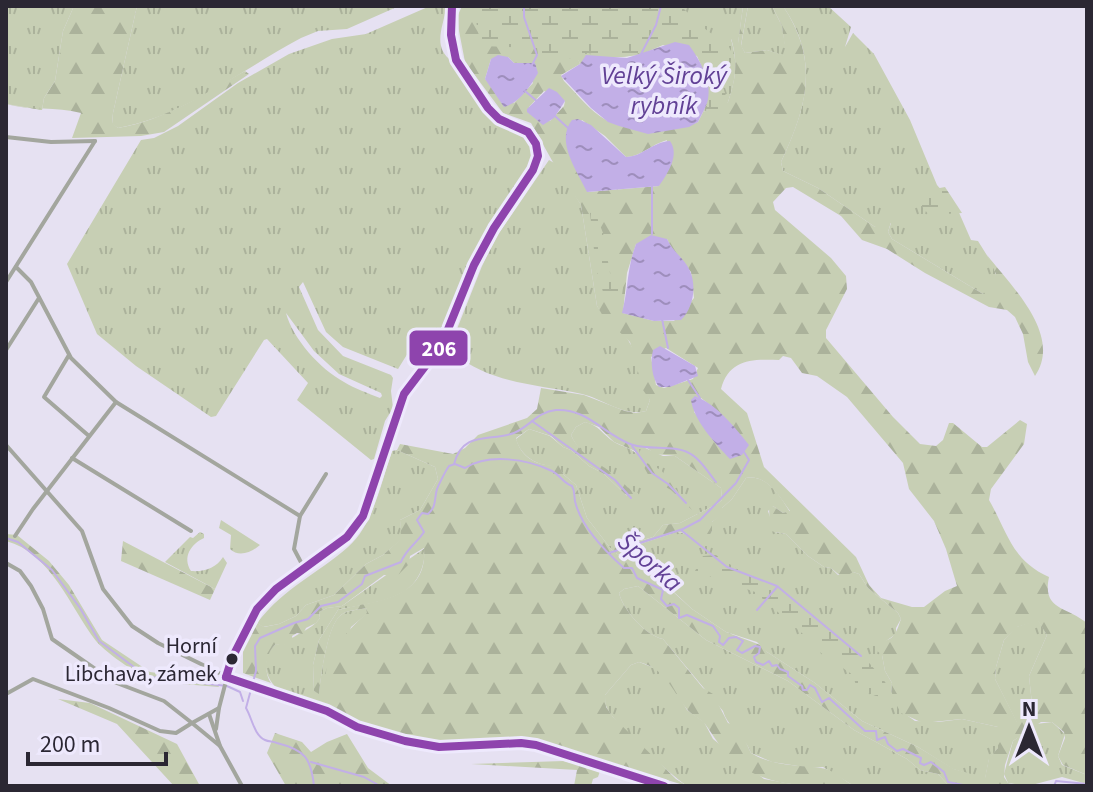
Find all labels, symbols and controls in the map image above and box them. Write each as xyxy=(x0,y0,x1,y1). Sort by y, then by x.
water label: Velký Široký rybník xyxy=(601,57,728,124)
line badge: 206 xyxy=(408,329,469,367)
text: 206 xyxy=(422,333,456,365)
water label: Šporka xyxy=(609,523,691,601)
place label: Horní Libchava, zámek xyxy=(65,630,218,690)
marker: Horní Libchava, zámek xyxy=(224,651,240,667)
north arrow xyxy=(989,688,1069,768)
text: N xyxy=(1022,693,1036,725)
scale bar xyxy=(28,716,166,766)
text: 200 m xyxy=(40,727,100,762)

